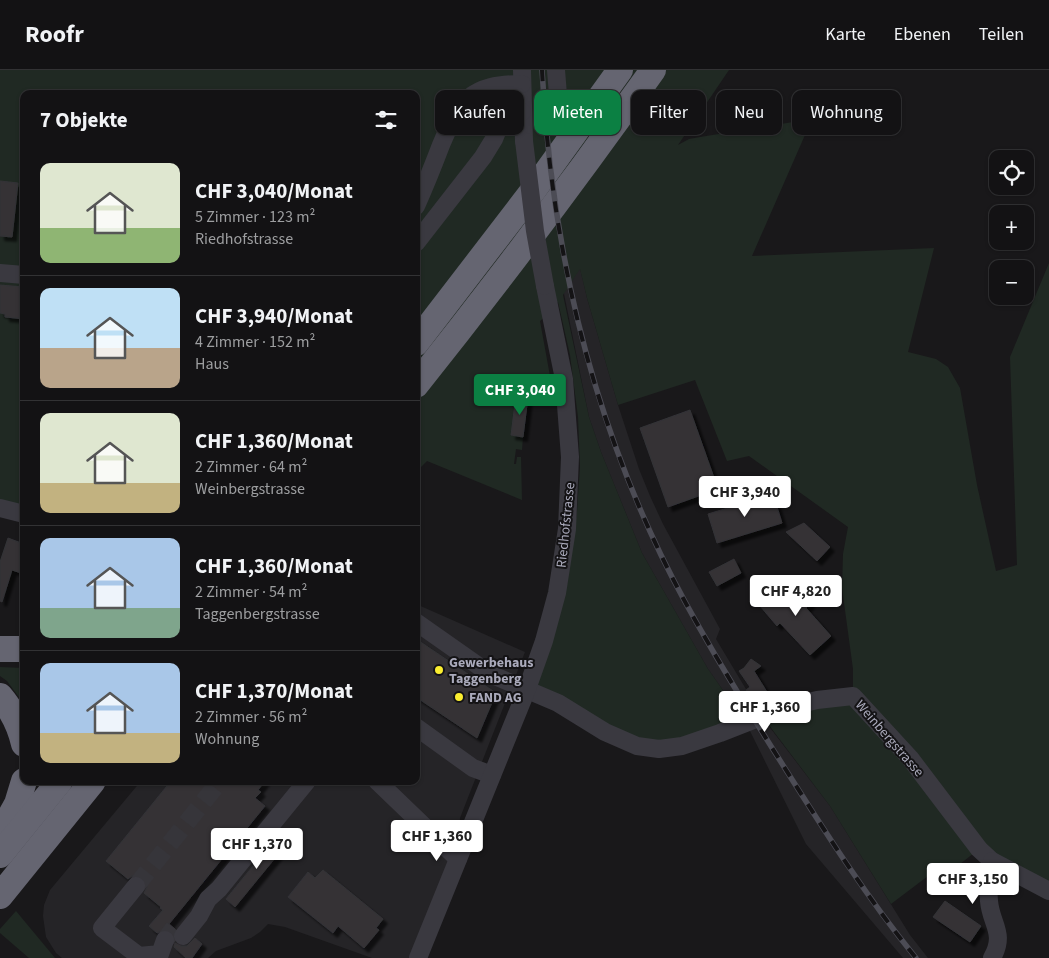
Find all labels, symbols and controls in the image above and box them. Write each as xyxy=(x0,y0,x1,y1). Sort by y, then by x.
text: Roofr xyxy=(25,17,84,52)
text: Karte xyxy=(825,22,866,47)
text: Ebenen xyxy=(894,22,951,47)
text: Teilen xyxy=(979,22,1024,47)
chip: Kaufen xyxy=(435,90,524,135)
chip: Mieten xyxy=(534,90,621,135)
chip: Filter xyxy=(631,90,706,135)
chip: Neu xyxy=(716,90,782,135)
chip: Wohnung xyxy=(792,90,901,135)
text: 7 Objekte xyxy=(40,105,128,135)
icon: filters xyxy=(372,106,400,134)
map controls xyxy=(989,150,1034,305)
button: locate xyxy=(989,150,1034,195)
text: CHF 3,040/Monat xyxy=(195,176,353,206)
icon: home xyxy=(80,183,140,243)
button: + xyxy=(989,205,1034,250)
text: 5 Zimmer · 123 m² xyxy=(195,206,315,228)
text: Riedhofstrasse xyxy=(195,228,293,250)
button: − xyxy=(989,260,1034,305)
text: CHF 3,940/Monat xyxy=(195,301,353,331)
icon: home xyxy=(80,308,140,368)
text: 4 Zimmer · 152 m² xyxy=(195,331,315,353)
text: Haus xyxy=(195,353,229,375)
pin: CHF 3,040 xyxy=(463,374,577,416)
text: CHF 3,040 xyxy=(485,379,555,401)
text: CHF 1,360/Monat xyxy=(195,426,353,456)
icon: home xyxy=(80,433,140,493)
text: 2 Zimmer · 64 m² xyxy=(195,456,307,478)
pin: CHF 3,940 xyxy=(688,476,802,518)
text: Weinbergstrasse xyxy=(195,478,305,500)
street label: Riedhofstrasse xyxy=(552,481,580,569)
text: CHF 3,940 xyxy=(710,481,780,503)
text: CHF 1,360/Monat xyxy=(195,551,353,581)
icon: home xyxy=(80,558,140,618)
pin: CHF 4,820 xyxy=(739,574,853,617)
text: CHF 4,820 xyxy=(761,580,831,602)
text: 2 Zimmer · 54 m² xyxy=(195,581,307,603)
text: Taggenbergstrasse xyxy=(195,603,320,625)
place label: Gewerbehaus Taggenberg xyxy=(449,653,533,689)
marker: Gewerbehaus Taggenberg xyxy=(433,664,445,676)
text: CHF 1,370/Monat xyxy=(195,676,353,706)
icon: home xyxy=(80,683,140,743)
place label: FAND AG xyxy=(469,688,522,708)
pin: CHF 1,360 xyxy=(708,690,822,733)
marker: FAND AG xyxy=(453,691,465,703)
text: CHF 1,360 xyxy=(730,696,800,718)
street label: Weinbergstrasse xyxy=(850,696,928,782)
text: 2 Zimmer · 56 m² xyxy=(195,706,307,728)
text: Wohnung xyxy=(195,728,259,750)
pin: CHF 1,360 xyxy=(380,820,494,862)
text: CHF 1,360 xyxy=(402,825,472,847)
pin: CHF 1,370 xyxy=(200,828,314,870)
text: CHF 1,370 xyxy=(222,833,292,855)
pin: CHF 3,150 xyxy=(916,862,1030,905)
text: CHF 3,150 xyxy=(938,868,1008,890)

